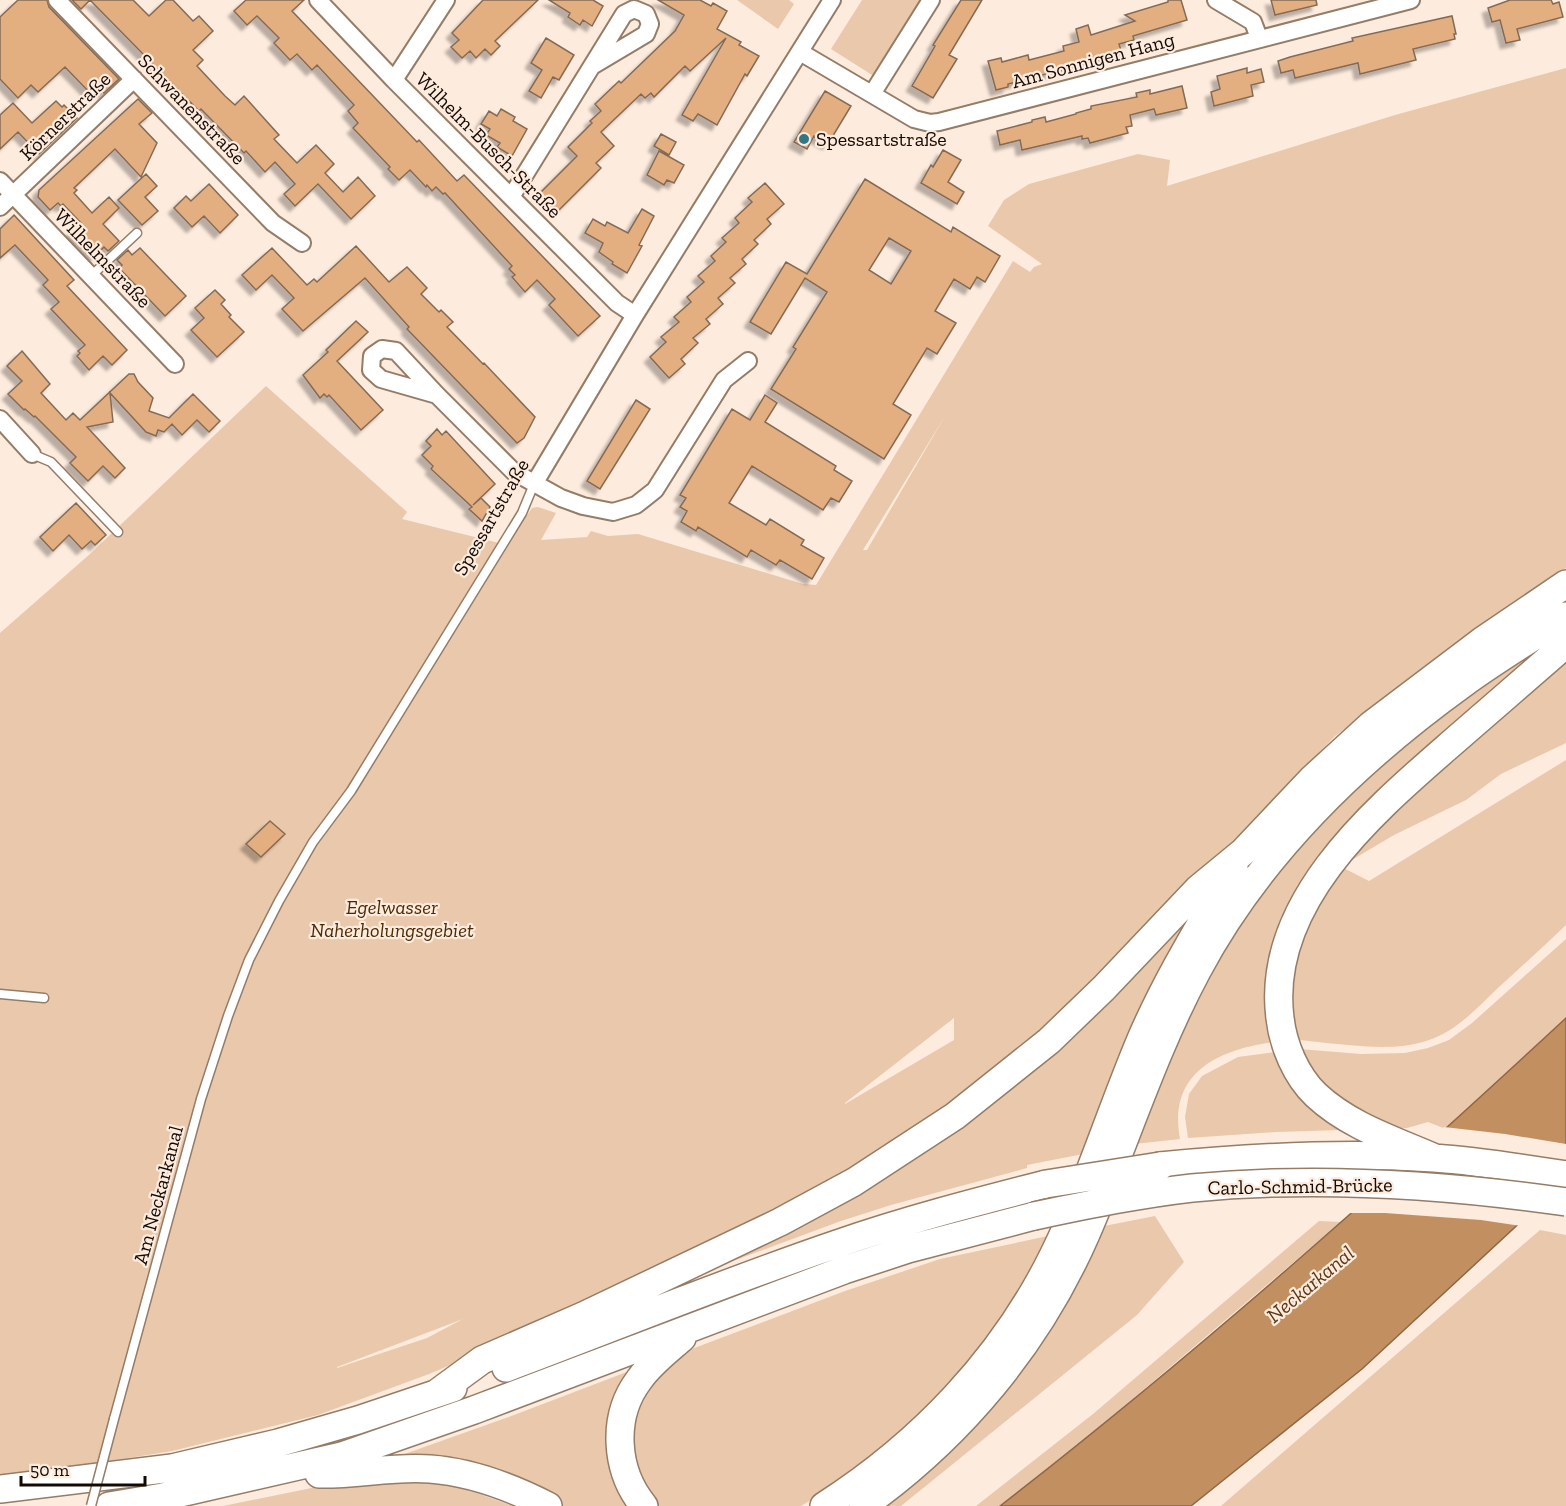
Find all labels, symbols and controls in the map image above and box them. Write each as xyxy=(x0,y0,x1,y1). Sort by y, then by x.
street label: Am Sonnigen Hang xyxy=(1009,27,1177,93)
street label: Schwanenstraße xyxy=(133,49,251,169)
street label: Körnerstraße xyxy=(15,67,115,165)
street label: Wilhelm-Busch-Straße xyxy=(411,67,567,223)
place label: Spessartstraße xyxy=(816,127,947,151)
marker: Spessartstraße xyxy=(797,132,811,146)
street label: Wilhelmstraße xyxy=(50,203,156,313)
street label: Spessartstraße xyxy=(448,454,534,580)
park label: Egelwasser Naherholungsgebiet xyxy=(310,895,474,942)
street label: Am Neckarkanal xyxy=(128,1123,188,1267)
street label: Carlo-Schmid-Brücke xyxy=(1207,1172,1393,1200)
water label: Neckarkanal xyxy=(1261,1240,1359,1328)
scale bar xyxy=(21,1449,146,1487)
text: 50 m xyxy=(30,1459,70,1481)

